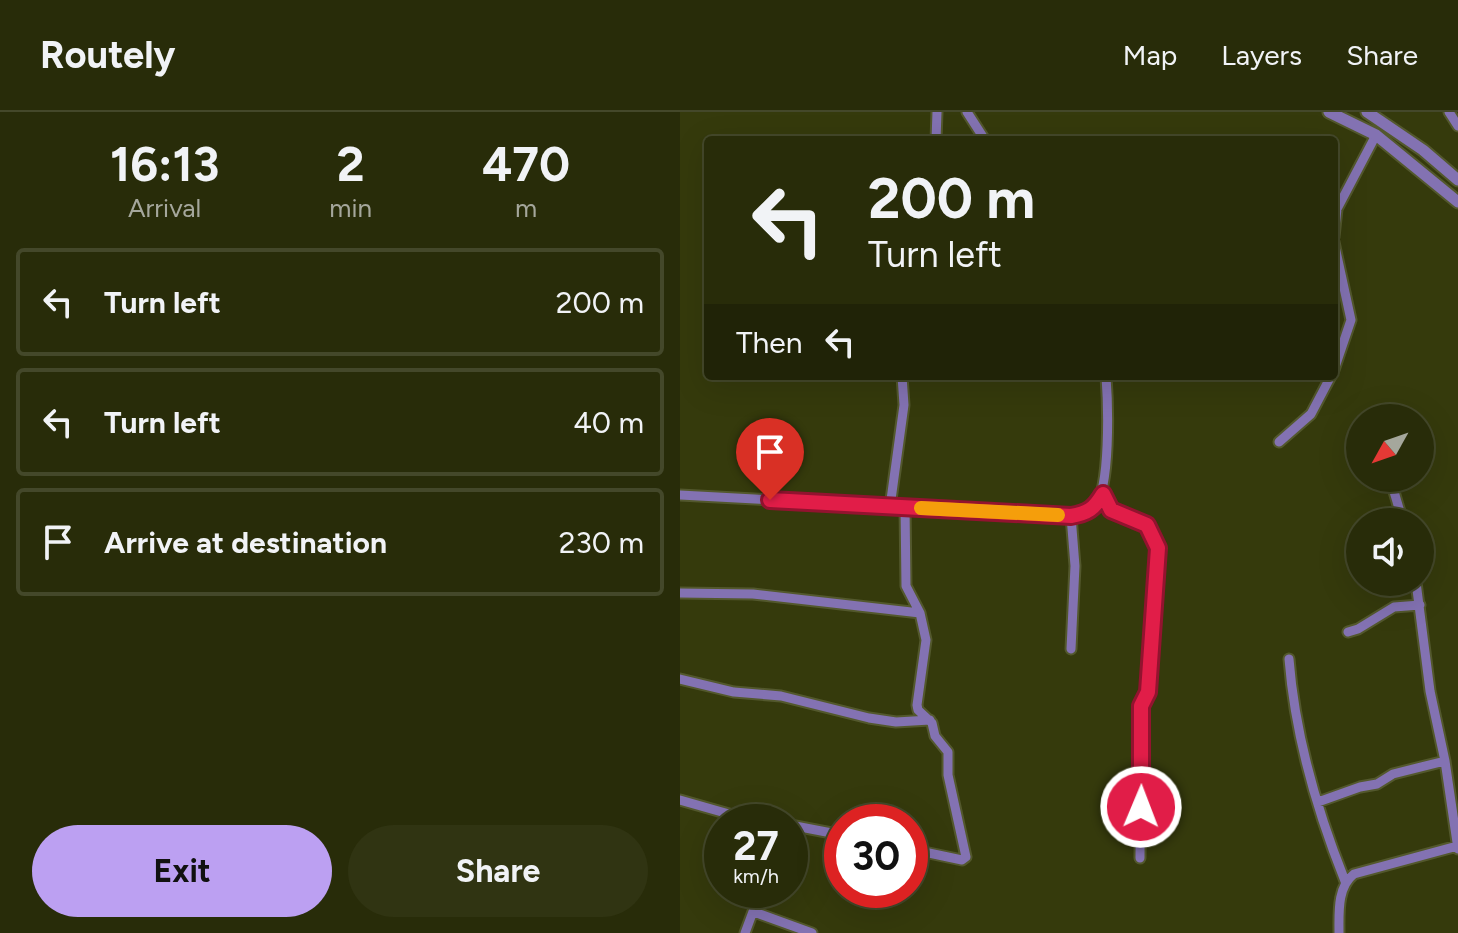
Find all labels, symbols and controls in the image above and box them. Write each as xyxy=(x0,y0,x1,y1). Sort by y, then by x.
text: Routely xyxy=(40,32,175,78)
text: Map xyxy=(1123,38,1177,72)
text: Layers xyxy=(1221,38,1302,72)
text: Share xyxy=(1346,38,1418,72)
text: 16:13 xyxy=(110,135,219,193)
text: 2 xyxy=(337,135,365,193)
text: 470 xyxy=(482,135,570,193)
text: 200 m xyxy=(868,165,1035,232)
icon: left xyxy=(736,168,840,272)
text: Arrival xyxy=(128,192,201,224)
text: min xyxy=(329,192,372,224)
text: m xyxy=(515,192,537,224)
text: Turn left xyxy=(868,233,1002,276)
icon: left xyxy=(36,280,80,324)
text: Turn left xyxy=(104,284,221,321)
text: 200 m xyxy=(556,284,644,321)
icon: left xyxy=(818,320,862,364)
text: Then xyxy=(736,324,802,361)
icon: left xyxy=(36,400,80,444)
text: Turn left xyxy=(104,404,221,441)
text: 40 m xyxy=(573,404,644,441)
north arrow xyxy=(1346,404,1434,492)
map controls xyxy=(1346,404,1434,596)
pin xyxy=(736,418,804,500)
icon: arrive xyxy=(748,430,792,474)
button: sound xyxy=(1346,508,1434,596)
icon: arrive xyxy=(36,520,80,564)
text: Arrive at destination xyxy=(104,524,387,561)
text: 230 m xyxy=(559,524,644,561)
position arrow xyxy=(1099,765,1183,849)
speed limit sign: 30 xyxy=(824,804,928,908)
text: 27 xyxy=(733,822,779,870)
button: Exit xyxy=(32,825,332,917)
button: Share xyxy=(348,825,648,917)
text: km/h xyxy=(733,864,779,888)

